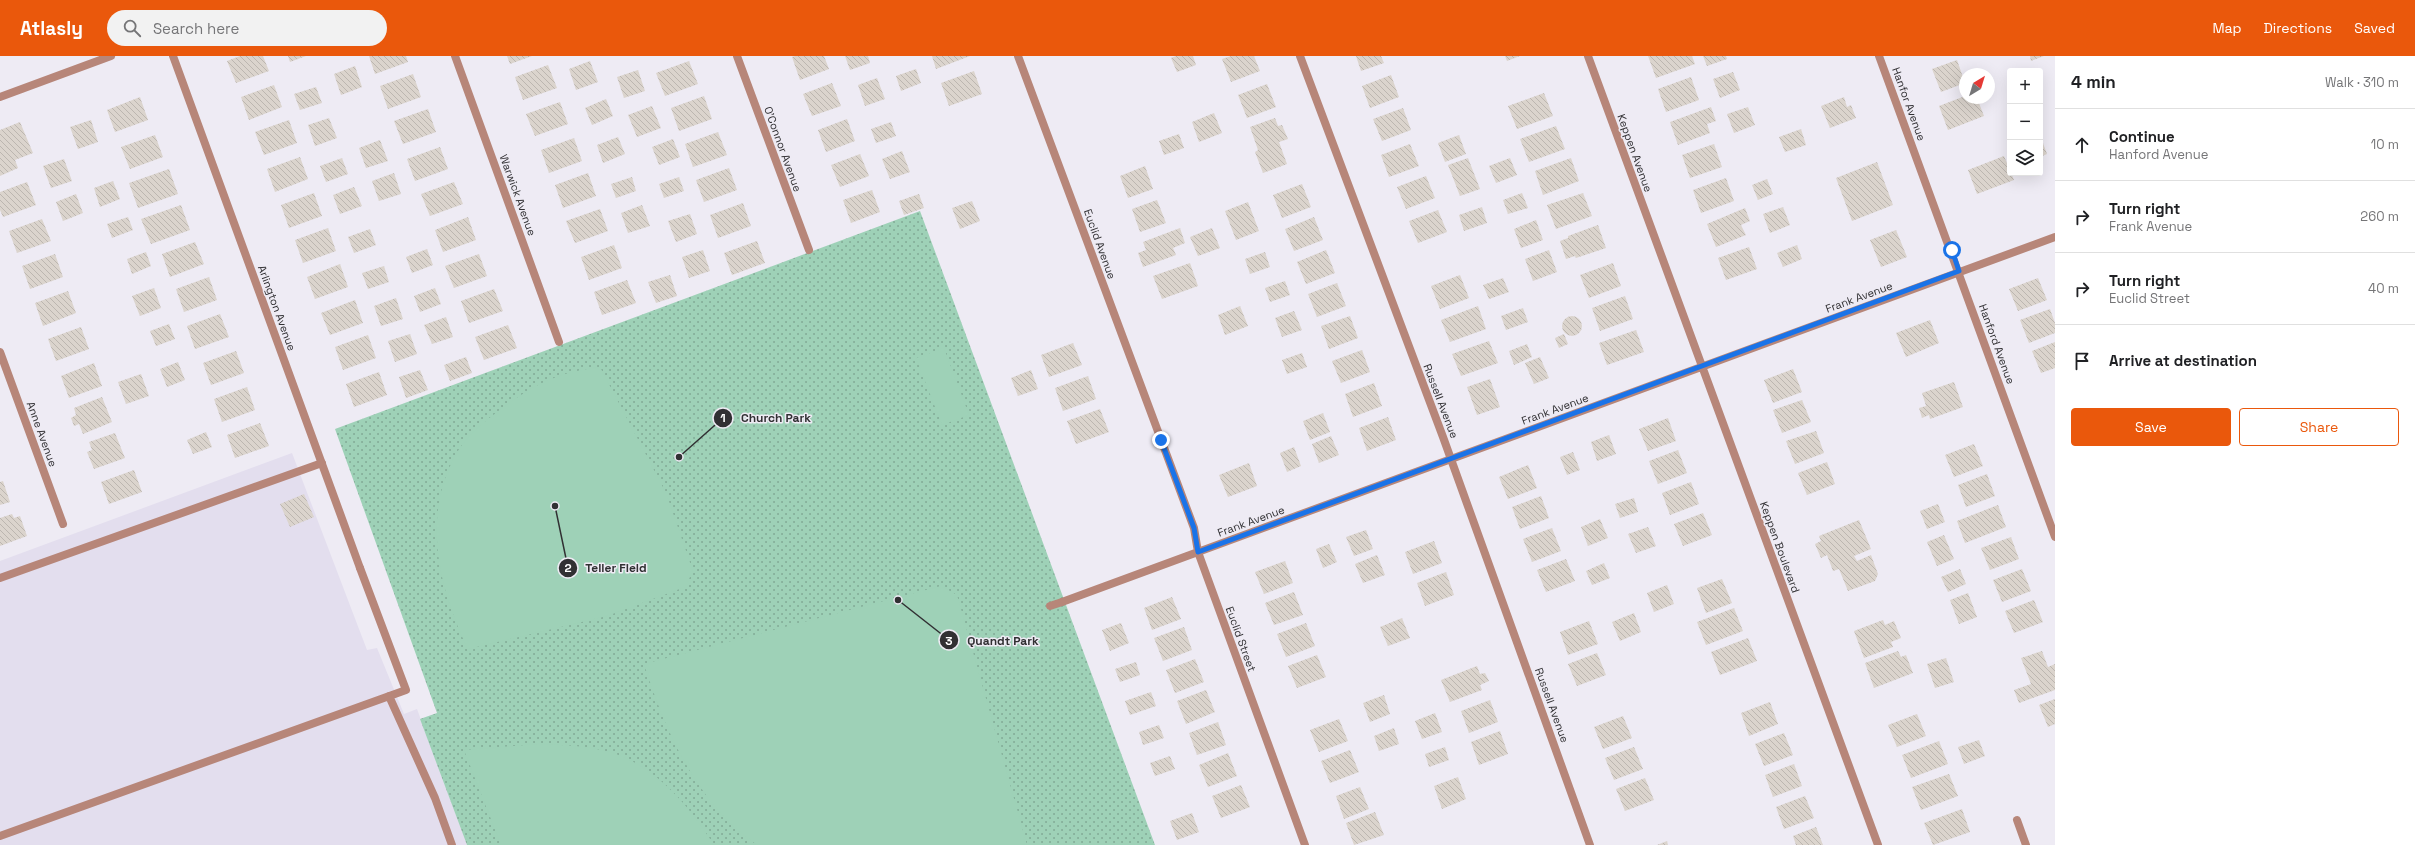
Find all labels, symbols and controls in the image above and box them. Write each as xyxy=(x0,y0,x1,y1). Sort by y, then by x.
search box xyxy=(107,10,387,46)
text: Atlasly xyxy=(20,16,83,41)
icon: search xyxy=(121,17,143,39)
text: Search here xyxy=(153,19,239,38)
text: Map xyxy=(2212,19,2242,37)
text: Directions xyxy=(2264,19,2332,37)
text: Saved xyxy=(2354,19,2395,37)
street label: Hanfor Avenue xyxy=(1889,65,1929,143)
north arrow xyxy=(1959,68,1995,104)
map controls xyxy=(2007,68,2043,176)
button: + xyxy=(2007,68,2043,104)
text: 4 min xyxy=(2071,71,2116,93)
text: Walk · 310 m xyxy=(2325,74,2399,91)
street label: O'Connor Avenue xyxy=(761,104,805,194)
button: − xyxy=(2007,104,2043,140)
street label: Keppen Avenue xyxy=(1614,112,1656,194)
text: Continue xyxy=(2109,127,2175,146)
icon: ahead xyxy=(2071,134,2093,156)
text: 10 m xyxy=(2371,136,2399,153)
button: layers xyxy=(2007,140,2043,176)
text: Hanford Avenue xyxy=(2109,146,2208,163)
street label: Warwick Avenue xyxy=(497,152,539,238)
text: Turn right xyxy=(2109,199,2180,218)
icon: right xyxy=(2071,206,2093,228)
street label: Euclid Avenue xyxy=(1081,207,1119,281)
text: 260 m xyxy=(2360,208,2399,225)
text: Frank Avenue xyxy=(2109,218,2192,235)
route start xyxy=(1943,241,1961,259)
street label: Arlington Avenue xyxy=(255,263,299,353)
text: Turn right xyxy=(2109,271,2180,290)
street label: Frank Avenue xyxy=(1824,278,1894,316)
icon: right xyxy=(2071,278,2093,300)
text: 40 m xyxy=(2368,280,2399,297)
text: Euclid Street xyxy=(2109,290,2190,307)
street label: Hanford Avenue xyxy=(1976,302,2018,386)
icon: arrive xyxy=(2071,350,2093,372)
text: Arrive at destination xyxy=(2109,351,2257,370)
street label: Russell Avenue xyxy=(1420,362,1462,440)
street label: Frank Avenue xyxy=(1520,390,1590,428)
street label: Anne Avenue xyxy=(24,399,60,469)
callout: Church Park xyxy=(713,406,819,430)
button: Save xyxy=(2071,408,2231,446)
button: Share xyxy=(2239,408,2399,446)
text: 1 xyxy=(720,410,726,426)
text: Church Park xyxy=(741,410,811,426)
route end xyxy=(1152,431,1170,449)
street label: Keppen Boulevard xyxy=(1757,499,1803,595)
street label: Frank Avenue xyxy=(1216,502,1286,540)
callout: Teller Field xyxy=(558,556,655,580)
text: 2 xyxy=(564,560,572,576)
text: Teller Field xyxy=(585,560,647,576)
street label: Euclid Street xyxy=(1223,604,1259,674)
callout: Quandt Park xyxy=(939,628,1047,652)
text: 3 xyxy=(945,633,953,649)
text: Quandt Park xyxy=(967,633,1039,649)
street label: Russell Avenue xyxy=(1532,666,1572,744)

